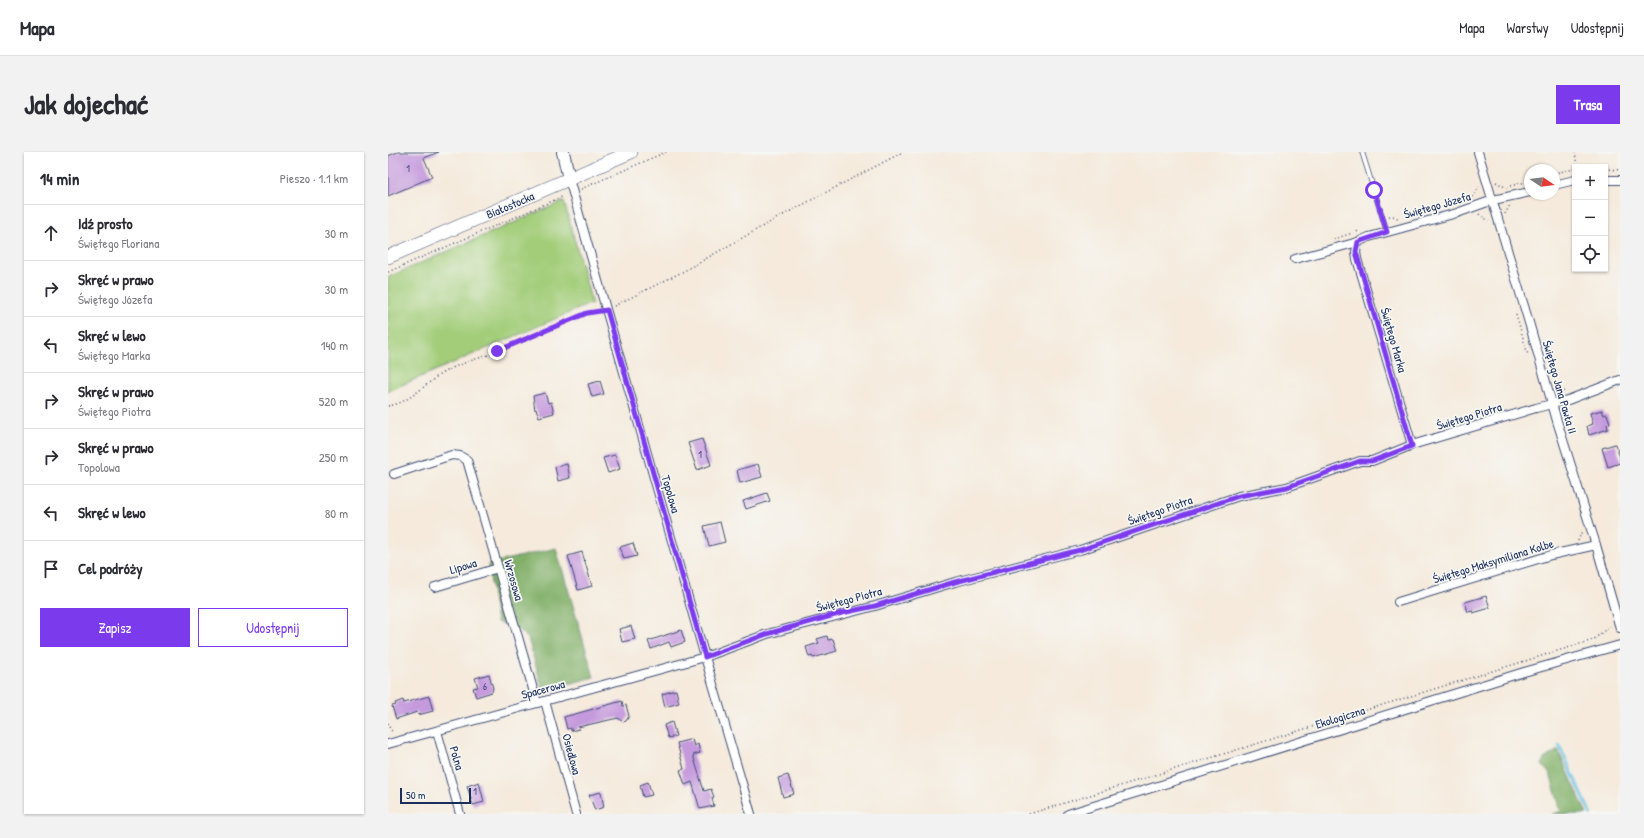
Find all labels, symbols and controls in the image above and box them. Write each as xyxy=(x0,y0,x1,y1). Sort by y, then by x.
text: Mapa xyxy=(20,15,54,41)
text: Mapa xyxy=(1459,18,1485,37)
text: Warstwy xyxy=(1507,18,1549,37)
text: Udostępnij xyxy=(1571,18,1624,37)
text: Jak dojechać xyxy=(24,85,148,123)
button: Trasa xyxy=(1556,85,1620,124)
house number: 1 xyxy=(406,162,410,175)
north arrow xyxy=(1524,164,1560,200)
map controls xyxy=(1572,164,1608,272)
button: + xyxy=(1572,164,1608,200)
text: 14 min xyxy=(40,167,80,190)
text: Pieszo · 1.1 km xyxy=(280,169,348,187)
route start xyxy=(1365,181,1383,199)
street label: Białostocka xyxy=(483,187,537,223)
street label: Świętego Józefa xyxy=(1402,187,1473,223)
button: − xyxy=(1572,200,1608,236)
text: Idź prosto xyxy=(78,213,132,234)
icon: ahead xyxy=(40,222,62,244)
text: 30 m xyxy=(325,224,348,242)
text: Świętego Floriana xyxy=(78,234,159,252)
button: locate xyxy=(1572,236,1608,272)
text: Skręć w prawo xyxy=(78,269,154,290)
icon: right xyxy=(40,278,62,300)
text: 30 m xyxy=(325,280,348,298)
text: Świętego Józefa xyxy=(78,290,152,308)
street label: Świętego Marka xyxy=(1377,306,1411,375)
text: Skręć w lewo xyxy=(78,325,145,346)
icon: left xyxy=(40,334,62,356)
text: 140 m xyxy=(321,336,348,354)
street label: Świętego Jana Pawła II xyxy=(1539,338,1581,436)
route end xyxy=(488,342,506,360)
text: Świętego Marka xyxy=(78,346,150,364)
text: Skręć w prawo xyxy=(78,381,154,402)
icon: right xyxy=(40,390,62,412)
text: 520 m xyxy=(319,392,348,410)
street label: Świętego Piotra xyxy=(1434,398,1504,434)
text: Świętego Piotra xyxy=(78,402,151,420)
text: Skręć w prawo xyxy=(78,437,154,458)
icon: right xyxy=(40,446,62,468)
text: 250 m xyxy=(319,448,348,466)
house number: 1 xyxy=(698,448,702,461)
text: Topolowa xyxy=(78,458,120,476)
street label: Topolowa xyxy=(657,473,685,515)
street label: Świętego Piotra xyxy=(1125,491,1195,529)
icon: left xyxy=(40,502,62,524)
text: Skręć w lewo xyxy=(78,502,145,523)
text: 80 m xyxy=(325,504,348,522)
street label: Świętego Maksymiliana Kolbe xyxy=(1431,534,1556,587)
street label: Lipowa xyxy=(447,554,479,578)
icon: arrive xyxy=(40,558,62,580)
text: Cel podróży xyxy=(78,558,143,579)
street label: Wrzosowa xyxy=(500,558,528,603)
street label: Świętego Piotra xyxy=(814,582,884,616)
button: Zapisz xyxy=(40,608,190,647)
button: Udostępnij xyxy=(198,608,348,647)
street label: Spacerowa xyxy=(519,675,567,703)
house number: 6 xyxy=(483,680,487,693)
street label: Ekologiczna xyxy=(1313,701,1367,733)
street label: Osiedlowa xyxy=(558,732,586,777)
street label: Polna xyxy=(446,744,469,772)
house number: 1 xyxy=(473,785,477,798)
scale bar xyxy=(400,786,471,805)
text: 50 m xyxy=(406,788,426,802)

